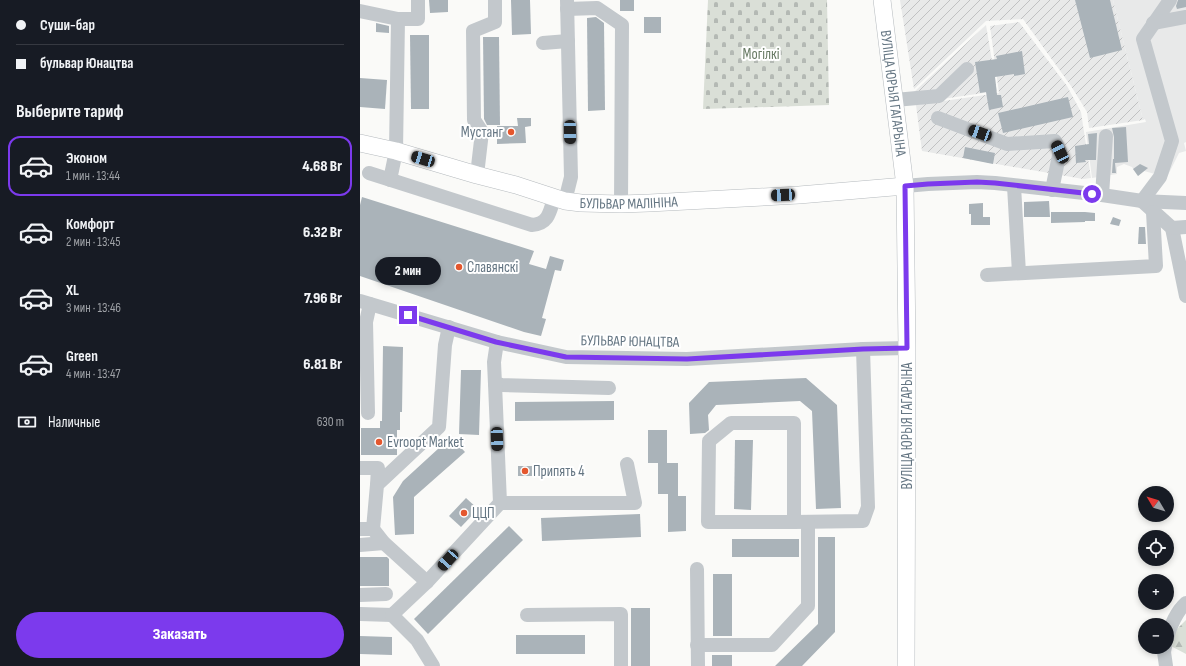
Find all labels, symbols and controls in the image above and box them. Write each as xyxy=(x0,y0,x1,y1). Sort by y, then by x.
text: Суши-бар xyxy=(40,16,95,35)
street label: ВУЛІЦА ЮРЫЯ ГАГАРЫНА xyxy=(876,29,910,158)
park label: Могілкі xyxy=(743,45,780,64)
text: бульвар Юнацтва xyxy=(40,54,133,73)
text: Выберите тариф xyxy=(16,101,124,122)
car xyxy=(564,120,576,144)
place label: Мустанг xyxy=(461,123,504,142)
car xyxy=(967,123,993,143)
marker: Мустанг xyxy=(506,127,516,137)
car xyxy=(1049,139,1071,165)
icon: car xyxy=(18,148,54,184)
text: Эконом xyxy=(66,149,107,168)
car xyxy=(410,150,436,168)
text: 4.68 Br xyxy=(302,157,342,176)
text: 1 мин · 13:44 xyxy=(66,168,120,184)
route start xyxy=(1083,185,1101,203)
car xyxy=(771,188,795,202)
street label: БУЛЬВАР МАЛІНІНА xyxy=(579,192,679,214)
icon: car xyxy=(18,214,54,250)
text: Комфорт xyxy=(66,215,115,234)
text: 6.32 Br xyxy=(303,223,342,242)
text: 2 мин · 13:45 xyxy=(66,234,121,250)
callout: 2 мин xyxy=(375,257,441,285)
place label: Славянскі xyxy=(467,258,518,277)
marker: Славянскі xyxy=(454,262,464,272)
text: 2 мин xyxy=(395,263,421,279)
icon: car xyxy=(18,280,54,316)
text: XL xyxy=(66,281,79,300)
text: 7.96 Br xyxy=(304,289,342,308)
text: 3 мин · 13:46 xyxy=(66,300,121,316)
route end xyxy=(399,306,417,324)
street label: БУЛЬВАР ЮНАЦТВА xyxy=(581,331,680,352)
icon: car xyxy=(18,346,54,382)
text: Green xyxy=(66,347,98,366)
text: 6.81 Br xyxy=(303,355,342,374)
street label: ВУЛІЦА ЮРЫЯ ГАГАРЫНА xyxy=(898,362,917,489)
text: 4 мин · 13:47 xyxy=(66,366,120,382)
icon: cash xyxy=(16,411,38,433)
text: Наличные xyxy=(48,413,100,432)
text: 630 m xyxy=(317,414,344,430)
car xyxy=(491,427,503,451)
place label: Evroopt Market xyxy=(387,433,464,452)
marker: Evroopt Market xyxy=(374,437,384,447)
place label: Припять 4 xyxy=(533,462,585,481)
marker: Припять 4 xyxy=(520,466,530,476)
north arrow xyxy=(1138,486,1174,522)
map controls xyxy=(1138,486,1174,654)
place label: ЦЦП xyxy=(472,504,495,523)
marker: ЦЦП xyxy=(459,508,469,518)
button: locate xyxy=(1138,530,1174,566)
car xyxy=(436,547,460,573)
button: + xyxy=(1138,574,1174,610)
button: Заказать xyxy=(16,612,344,658)
button: − xyxy=(1138,618,1174,654)

